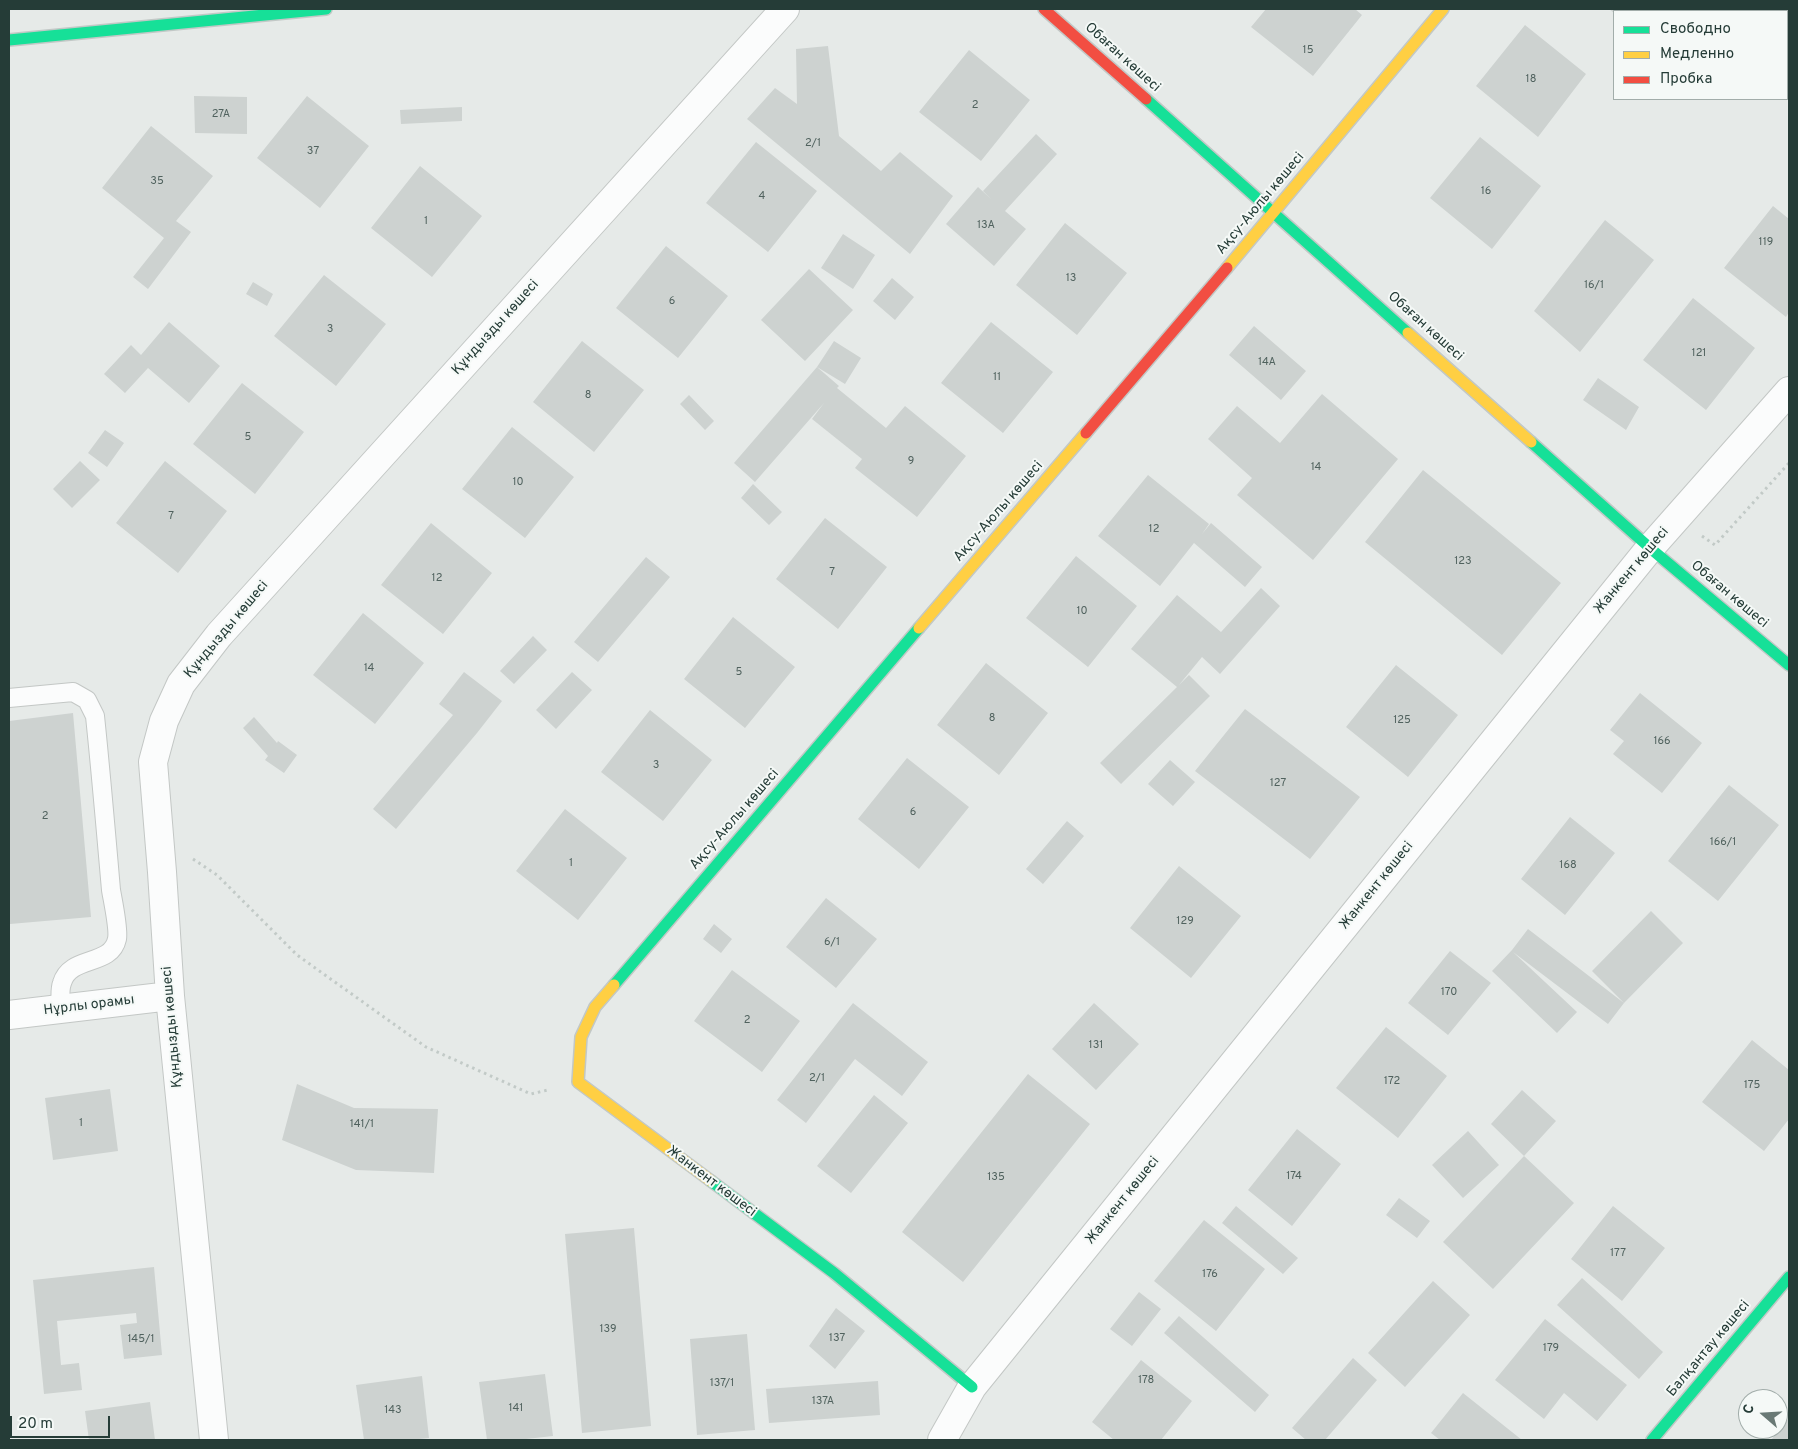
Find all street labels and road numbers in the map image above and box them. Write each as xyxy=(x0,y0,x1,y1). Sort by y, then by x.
street label: Обаған көшесі xyxy=(1081,20,1163,96)
street label: Ақсу-Аюлы көшесі xyxy=(1213,150,1309,258)
street label: Құндызды көшесі xyxy=(449,277,543,379)
street label: Обаған көшесі xyxy=(1384,289,1466,365)
street label: Ақсу-Аюлы көшесі xyxy=(951,458,1047,566)
street label: Жанкент көшесі xyxy=(1591,524,1673,618)
street label: Обаған көшесі xyxy=(1687,558,1771,632)
street label: Құндызды көшесі xyxy=(181,578,273,682)
street label: Ақсу-Аюлы көшесі xyxy=(687,766,783,874)
street label: Жанкент көшесі xyxy=(1336,839,1418,933)
street label: Құндызды көшесі xyxy=(159,965,187,1089)
street label: Нұрлы орамы xyxy=(43,992,135,1020)
street label: Жанкент көшесі xyxy=(663,1143,759,1221)
street label: Жанкент көшесі xyxy=(1082,1154,1164,1248)
street label: Балқантау көшесі xyxy=(1664,1297,1754,1401)

